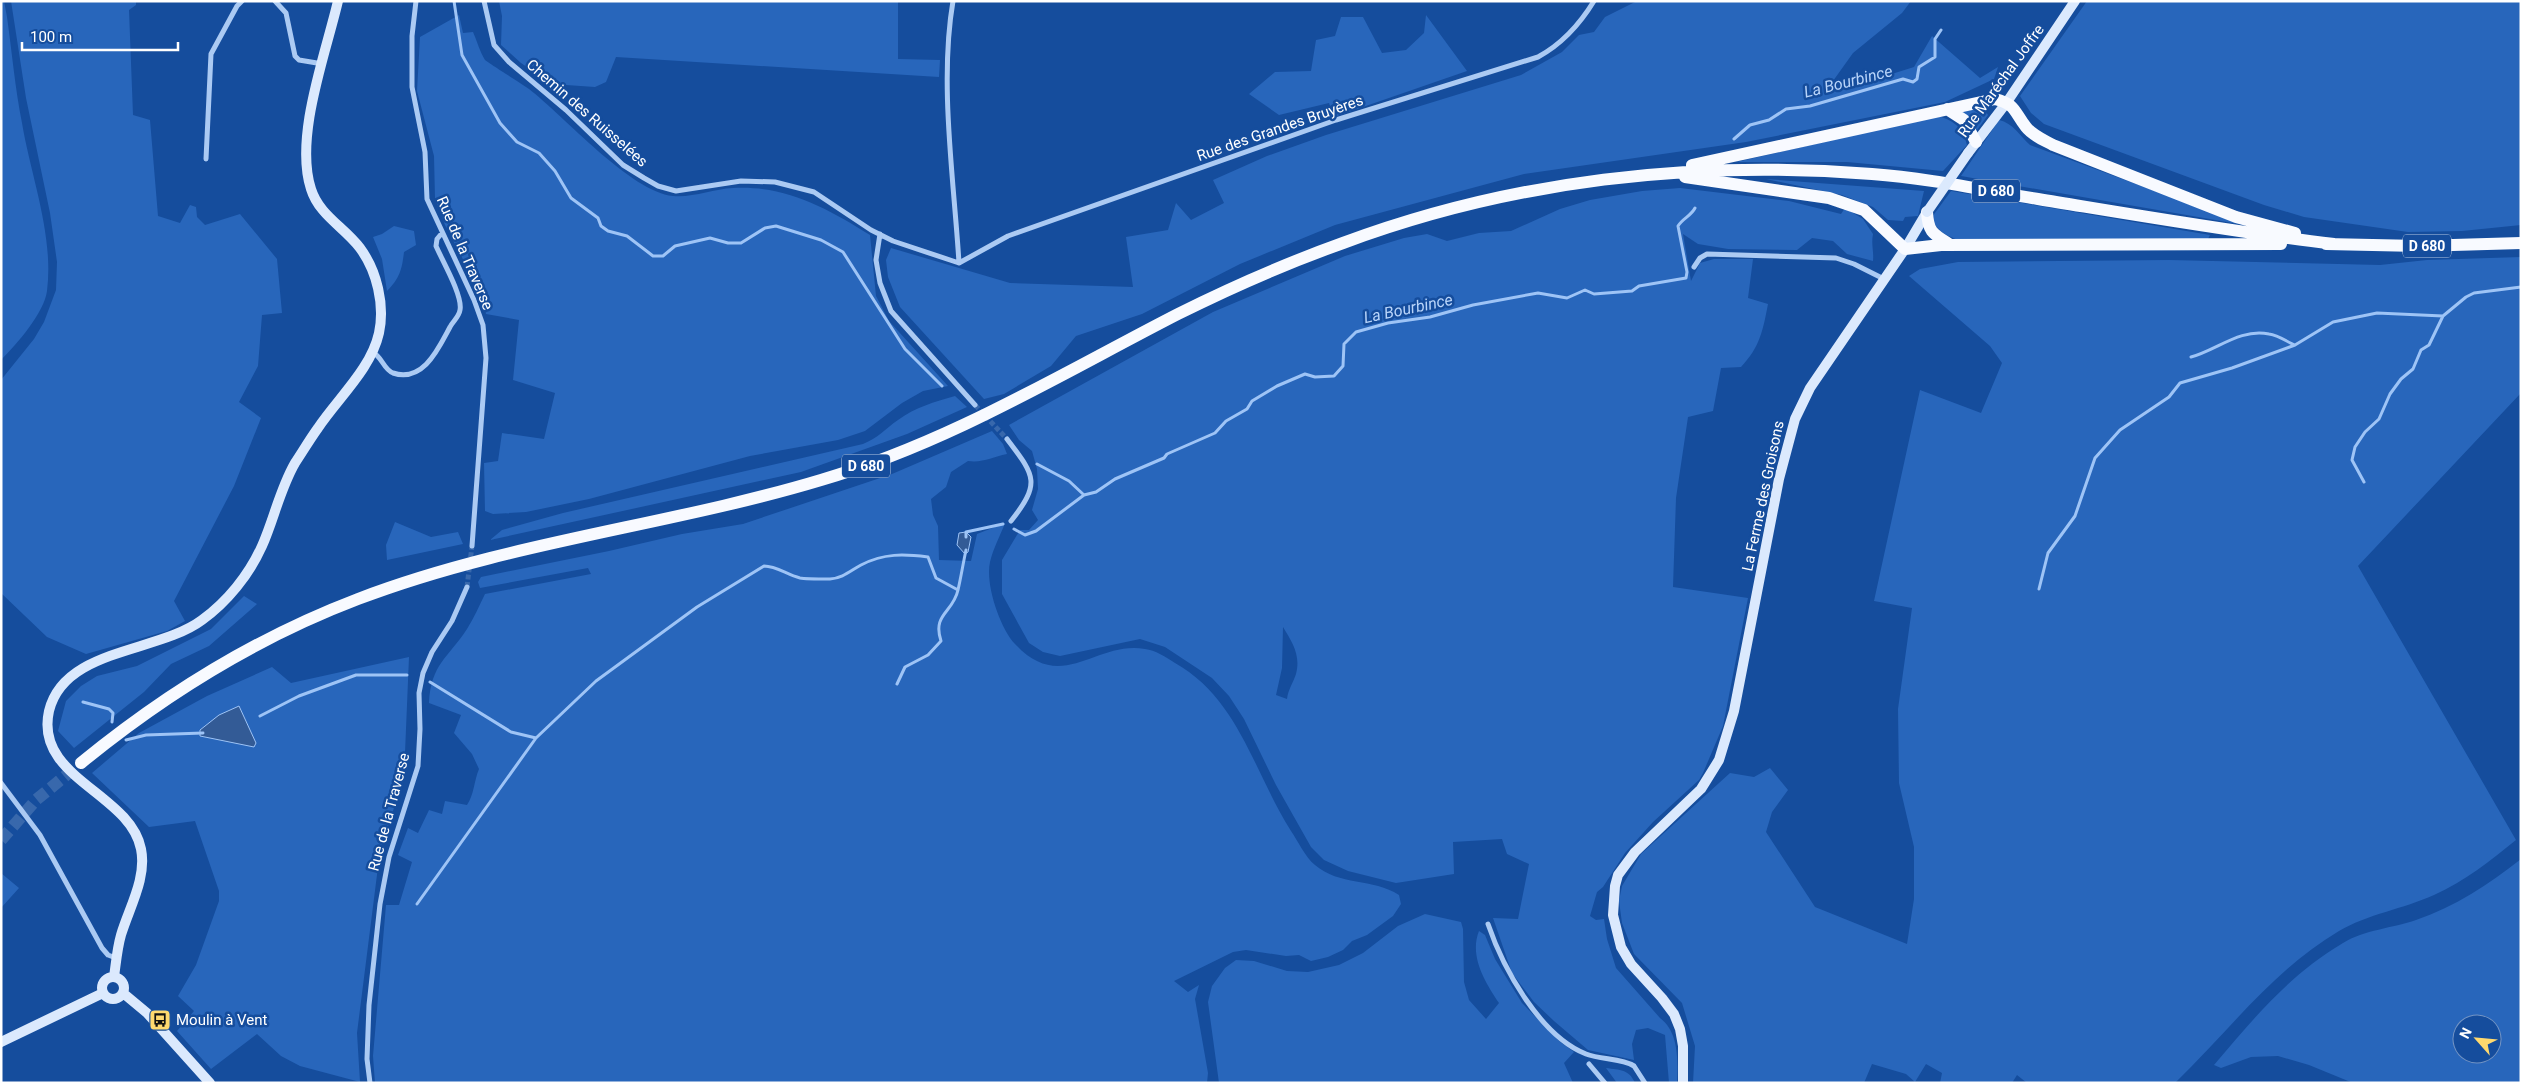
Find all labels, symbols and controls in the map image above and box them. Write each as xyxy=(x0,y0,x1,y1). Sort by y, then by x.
scale bar xyxy=(22,20,179,52)
street label: Rue Maréchal Joffre xyxy=(1954,21,2048,141)
text: 100 m xyxy=(30,28,72,46)
street label: Chemin des Ruisselées xyxy=(523,56,651,170)
water label: La Bourbince xyxy=(1802,61,1894,102)
street label: Rue des Grandes Bruyères xyxy=(1194,91,1366,165)
road number: D 680 xyxy=(1972,180,2020,202)
street label: Rue de la Traverse xyxy=(433,193,497,313)
road number: D 680 xyxy=(2403,235,2451,258)
water label: La Bourbince xyxy=(1362,290,1454,327)
street label: La Ferme des Groisons xyxy=(1738,419,1788,573)
road number: D 680 xyxy=(842,454,890,478)
street label: Rue de la Traverse xyxy=(365,751,413,873)
bus stop icon: Moulin à Vent xyxy=(148,1008,172,1032)
place label: Moulin à Vent xyxy=(176,1011,268,1029)
north arrow xyxy=(2452,1014,2502,1064)
text: N xyxy=(2456,1025,2475,1041)

